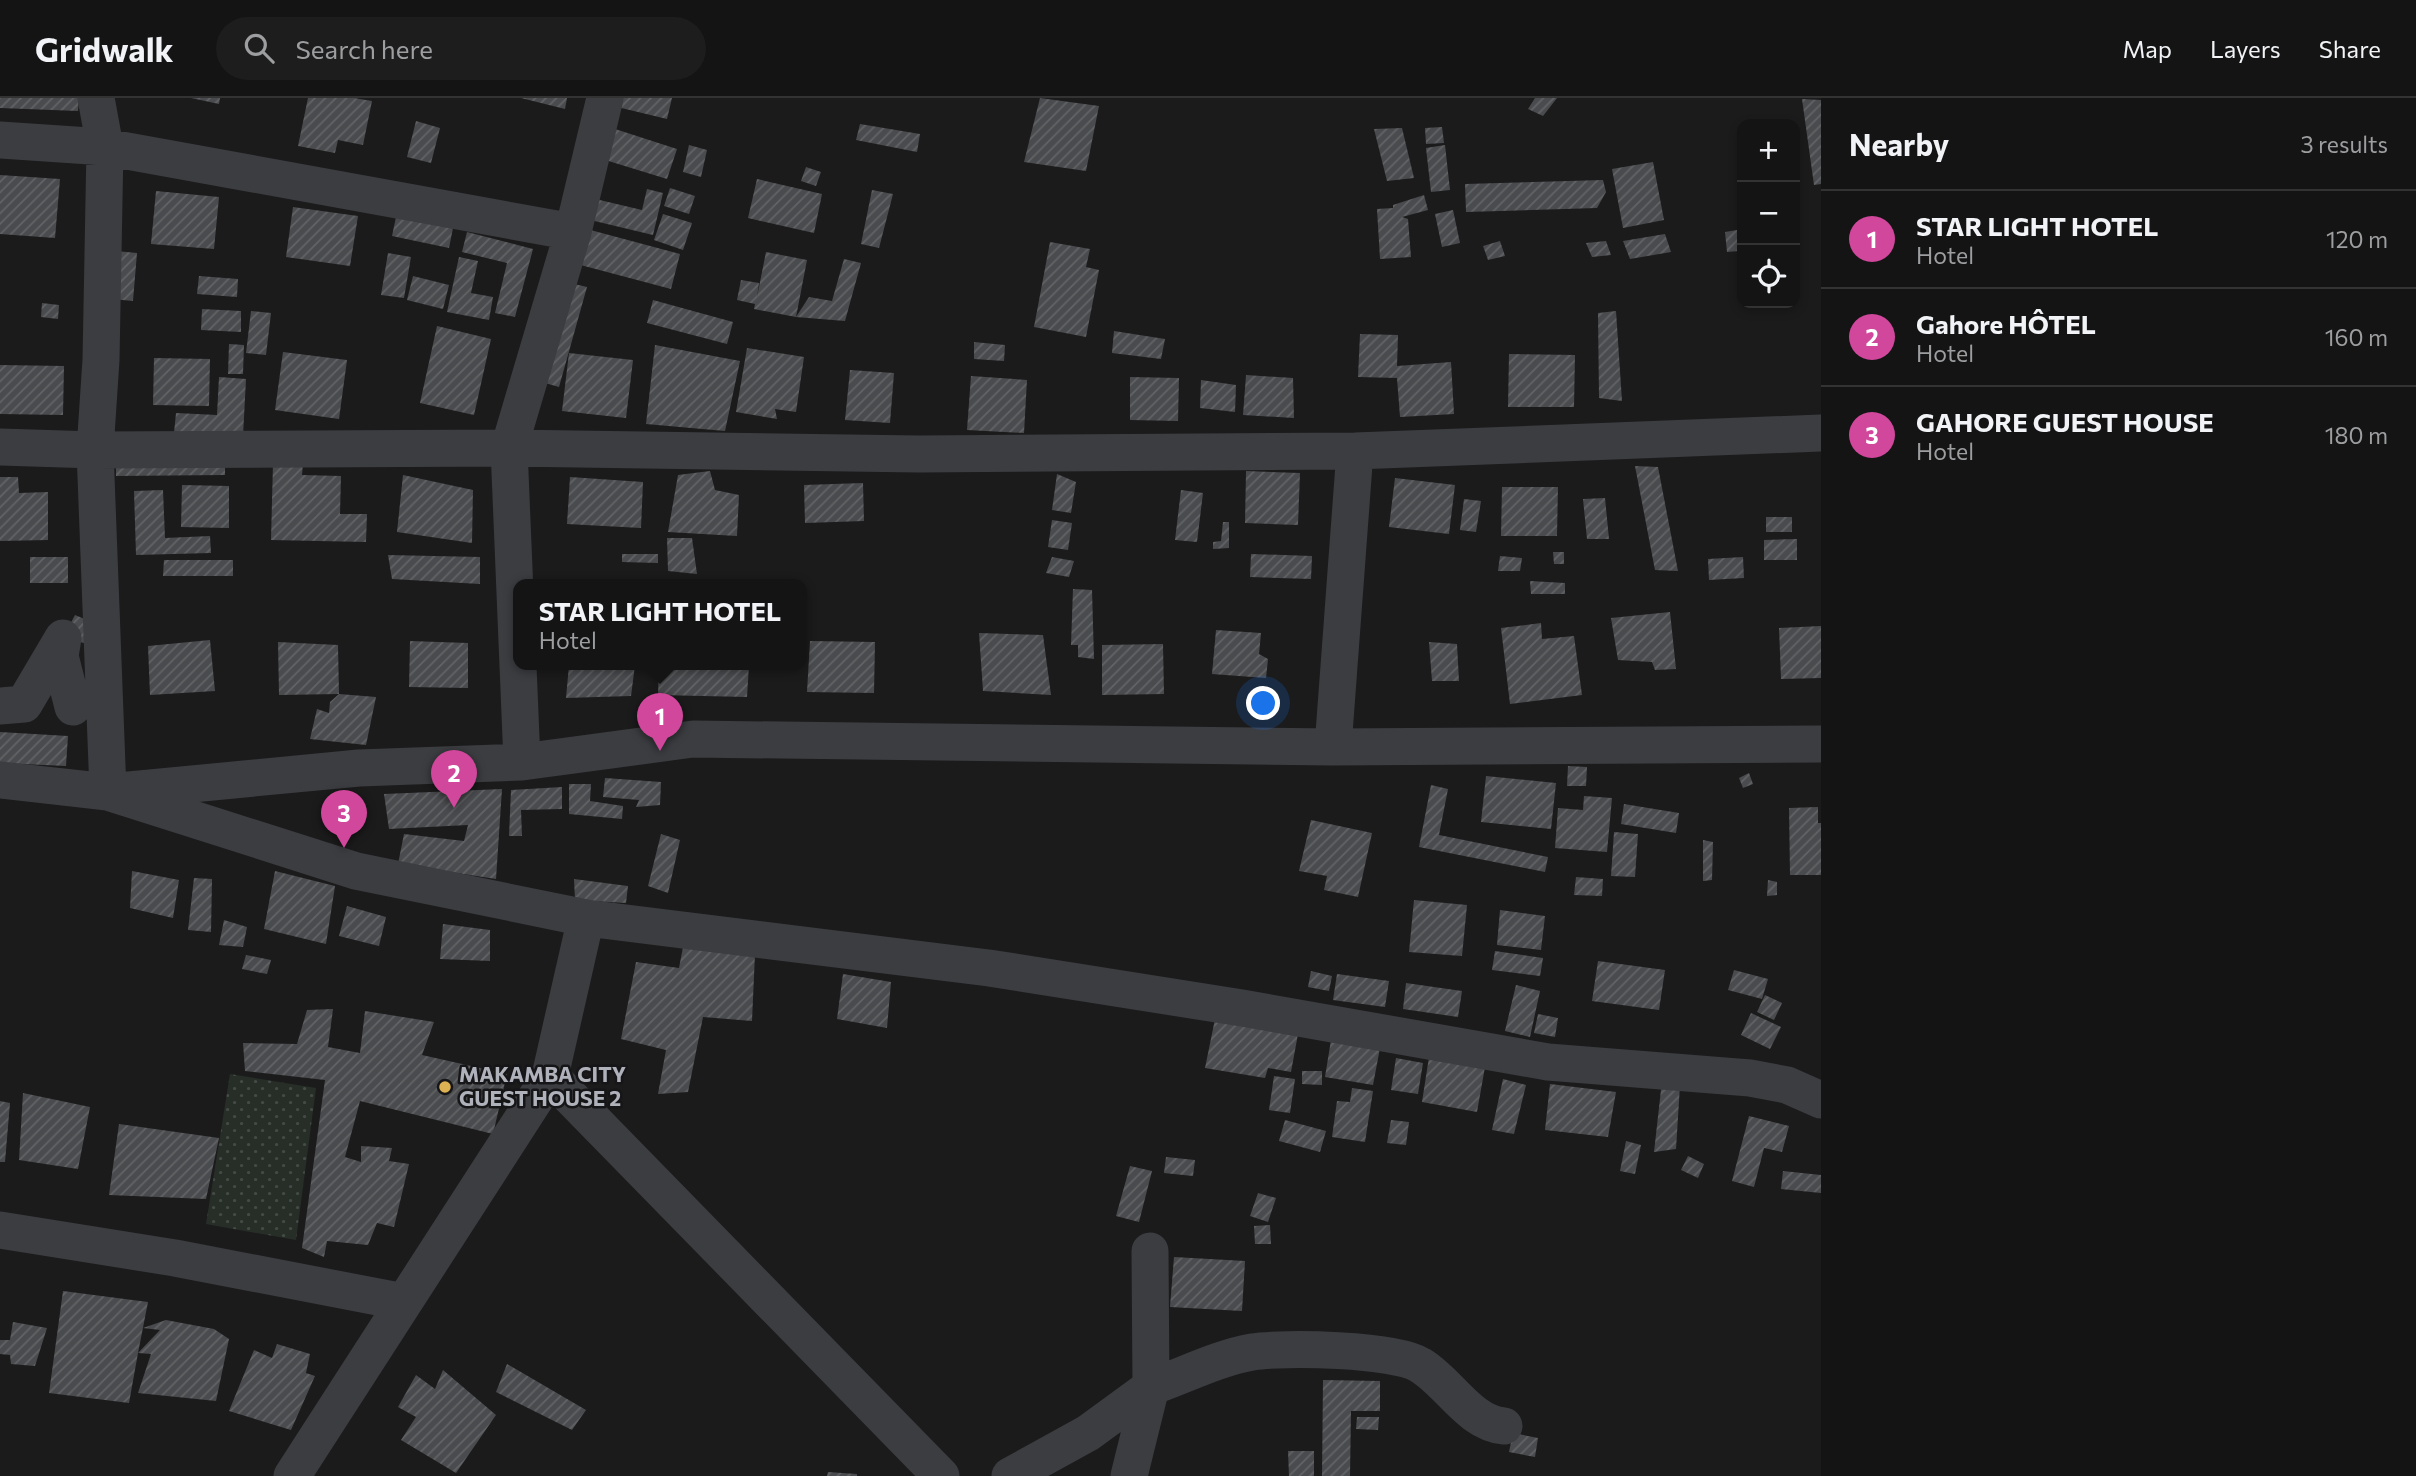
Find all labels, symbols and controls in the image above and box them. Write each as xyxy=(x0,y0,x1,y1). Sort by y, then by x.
search box xyxy=(216,17,706,80)
text: Gridwalk xyxy=(35,28,174,69)
icon: search xyxy=(240,29,278,67)
text: Search here xyxy=(296,33,433,64)
text: Map xyxy=(2123,34,2172,63)
text: Layers xyxy=(2210,34,2281,63)
text: Share xyxy=(2319,34,2381,63)
map controls xyxy=(1737,119,1800,308)
button: + xyxy=(1737,119,1800,182)
text: Nearby xyxy=(1849,125,1949,162)
text: 3 results xyxy=(2301,130,2388,158)
button: − xyxy=(1737,182,1800,245)
text: STAR LIGHT HOTEL xyxy=(1916,210,2158,241)
text: 1 xyxy=(1867,225,1877,253)
text: 120 m xyxy=(2326,225,2388,253)
text: Hotel xyxy=(1916,241,1974,269)
button: locate xyxy=(1737,245,1800,308)
text: Gahore HÔTEL xyxy=(1916,308,2096,339)
text: 2 xyxy=(1865,323,1879,351)
text: 160 m xyxy=(2325,323,2388,351)
text: Hotel xyxy=(1916,339,1974,367)
text: GAHORE GUEST HOUSE xyxy=(1916,406,2214,437)
text: 3 xyxy=(1865,421,1879,449)
text: 180 m xyxy=(2325,421,2388,449)
text: Hotel xyxy=(1916,437,1974,465)
popup xyxy=(513,579,807,670)
text: STAR LIGHT HOTEL xyxy=(539,595,781,626)
text: Hotel xyxy=(539,626,597,654)
your location xyxy=(1246,686,1280,720)
pin: 1 xyxy=(637,693,683,751)
pin: 2 xyxy=(431,750,477,808)
pin: 3 xyxy=(321,790,367,848)
place label: MAKAMBA CITY GUEST HOUSE 2 xyxy=(459,1061,626,1110)
marker: MAKAMBA CITY GUEST HOUSE 2 xyxy=(437,1079,453,1095)

